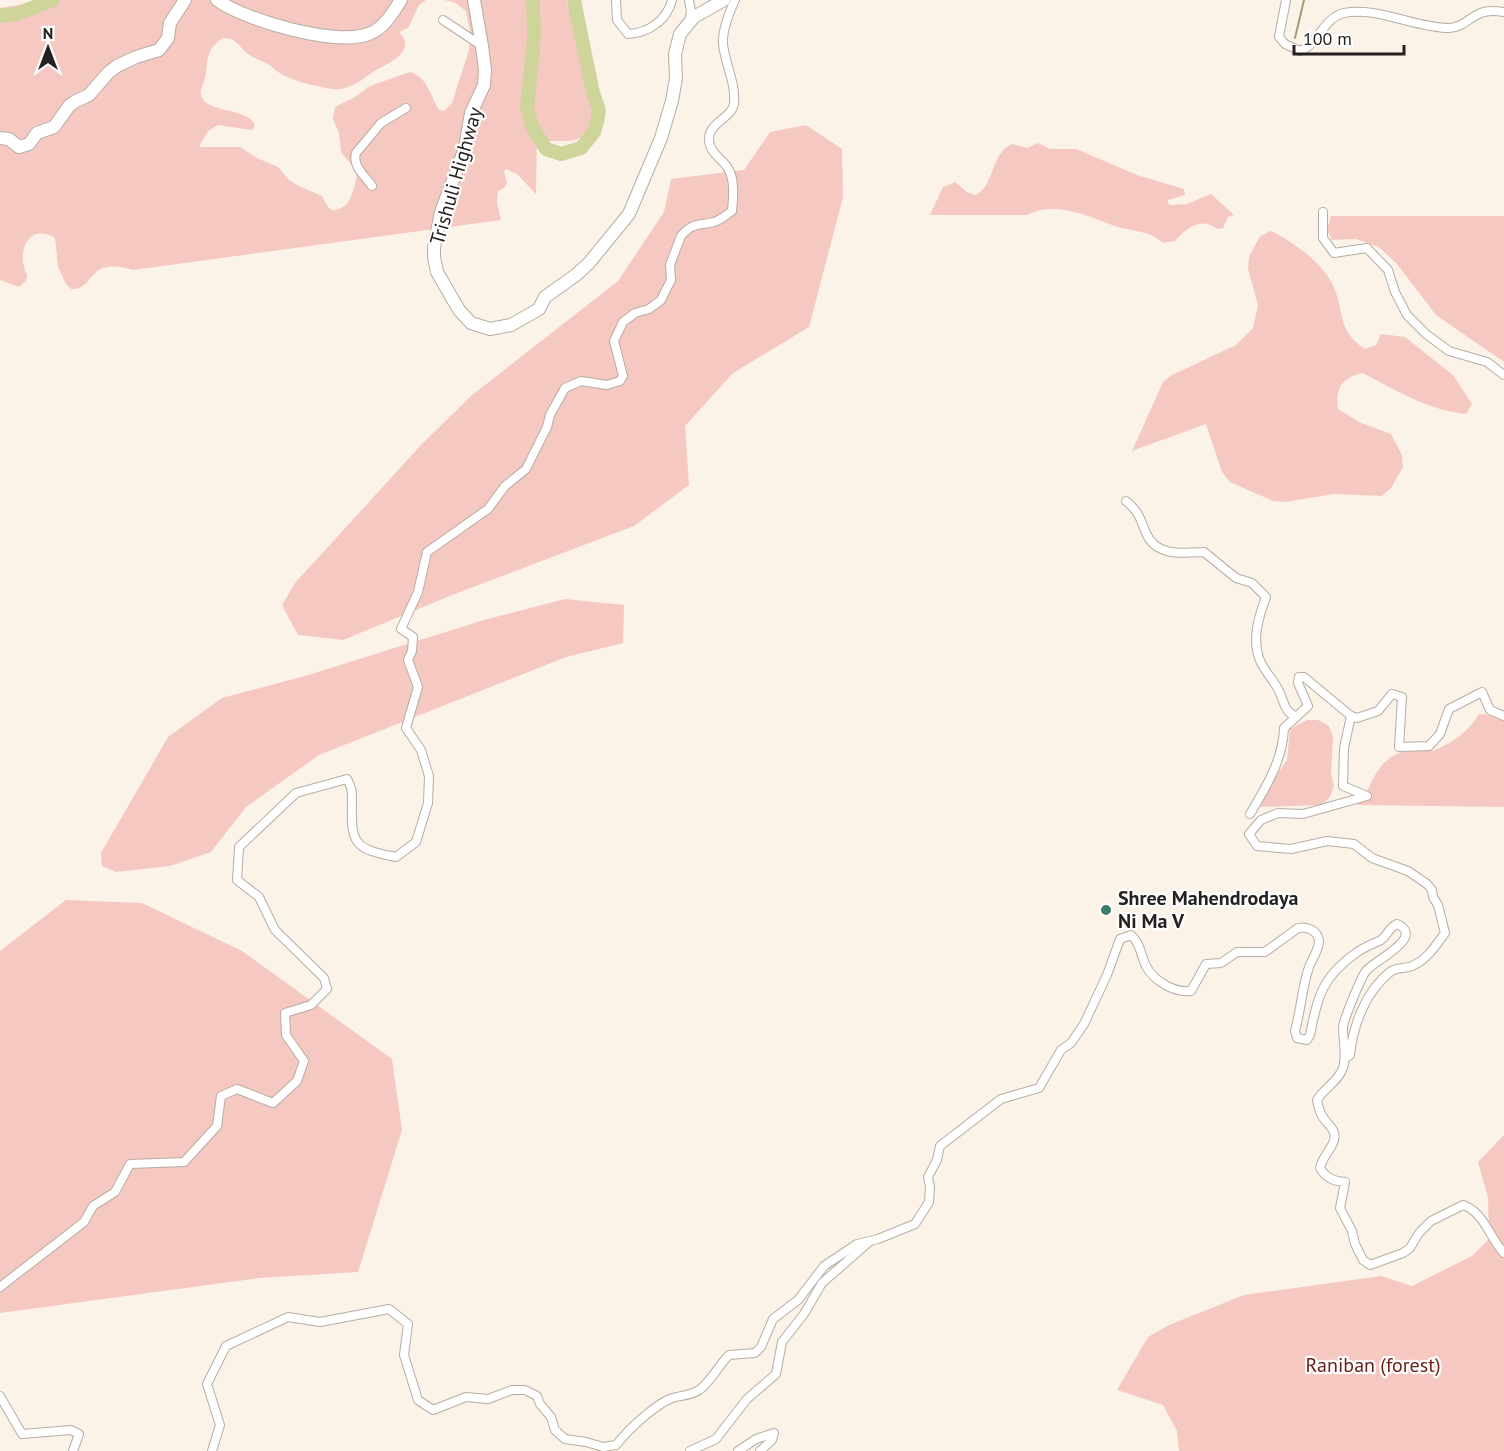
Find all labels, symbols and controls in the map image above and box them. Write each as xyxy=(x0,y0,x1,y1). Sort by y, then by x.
north arrow xyxy=(18,18,78,78)
scale bar xyxy=(1294,18,1404,56)
text: N xyxy=(43,23,53,43)
text: 100 m xyxy=(1303,27,1352,50)
street label: Trishuli Highway xyxy=(424,103,488,248)
place label: Shree Mahendrodaya Ni Ma V xyxy=(1118,885,1298,934)
marker: Shree Mahendrodaya Ni Ma V xyxy=(1099,903,1113,917)
park label: Raniban (forest) xyxy=(1305,1352,1441,1378)

